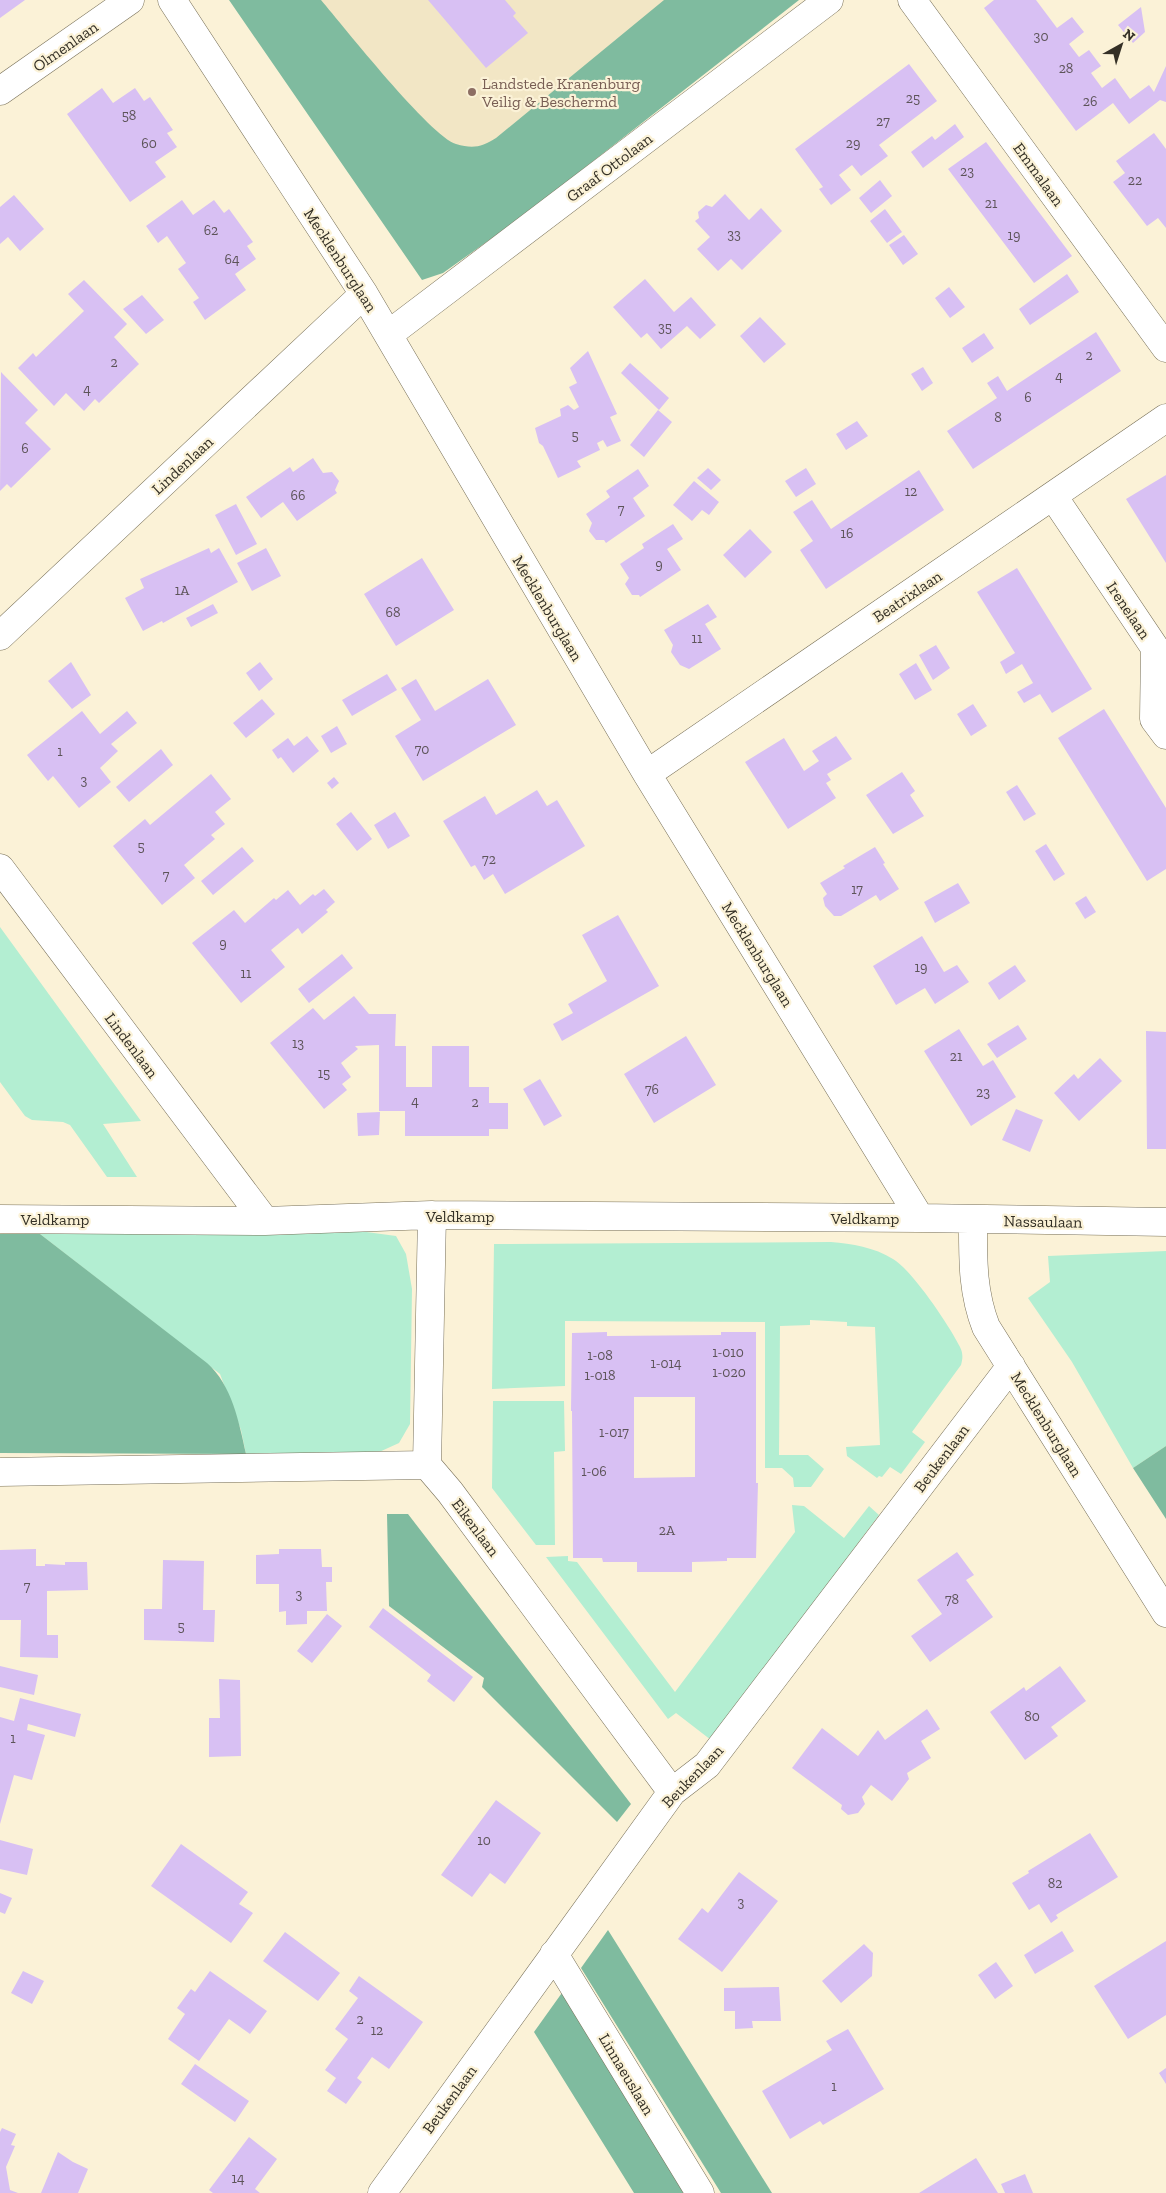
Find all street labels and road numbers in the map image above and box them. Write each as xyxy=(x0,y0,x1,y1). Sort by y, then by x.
street label: Olmenlaan xyxy=(29,17,102,76)
street label: Graaf Ottolaan xyxy=(563,128,657,206)
street label: Emmalaan xyxy=(1009,139,1068,210)
street label: Mecklenburglaan xyxy=(300,205,382,316)
street label: Lindenlaan xyxy=(148,432,217,498)
street label: Mecklenburglaan xyxy=(509,552,587,665)
street label: Beatrixlaan xyxy=(869,566,946,626)
street label: Irenelaan xyxy=(1103,578,1155,643)
street label: Mecklenburglaan xyxy=(718,898,798,1011)
street label: Lindenlaan xyxy=(101,1009,163,1082)
street label: Veldkamp xyxy=(425,1207,494,1226)
street label: Veldkamp xyxy=(830,1209,899,1228)
street label: Veldkamp xyxy=(20,1210,89,1229)
street label: Nassaulaan xyxy=(1003,1211,1083,1232)
street label: Mecklenburglaan xyxy=(1007,1368,1087,1481)
street label: Beukenlaan xyxy=(910,1420,973,1496)
street label: Eikenlaan xyxy=(448,1495,504,1561)
street label: Beukenlaan xyxy=(658,1740,727,1812)
street label: Linnaeuslaan xyxy=(595,2030,659,2119)
street label: Beukenlaan xyxy=(418,2061,481,2137)

